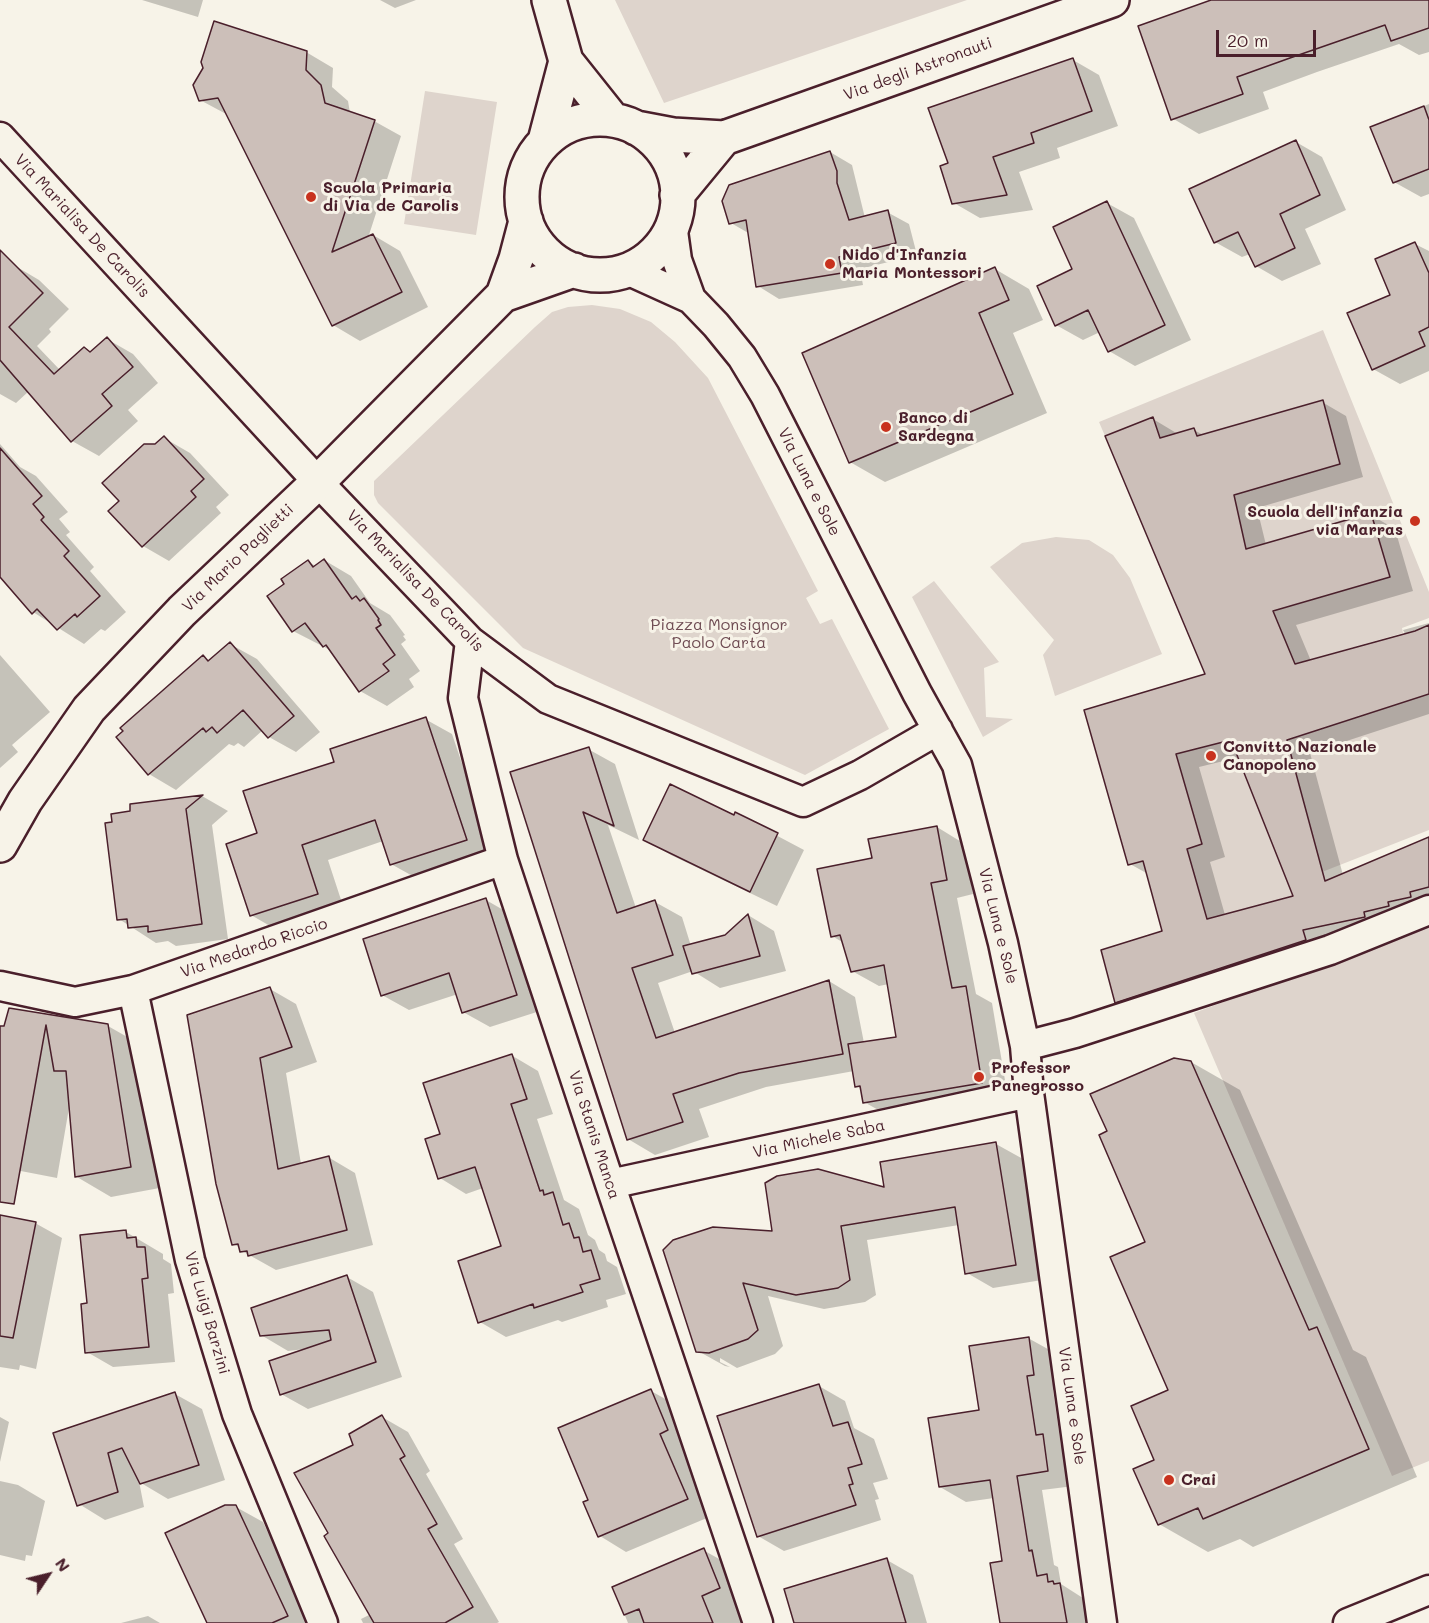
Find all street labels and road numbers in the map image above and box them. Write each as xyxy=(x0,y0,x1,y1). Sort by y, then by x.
street label: Via degli Astronauti xyxy=(841,33,995,105)
street label: Via Marialisa De Carolis xyxy=(10,150,154,302)
street label: Via Luna e Sole xyxy=(773,425,845,539)
street label: Via Mario Paglietti xyxy=(178,500,298,616)
street label: Via Marialisa De Carolis xyxy=(342,506,488,656)
street label: Via Luna e Sole xyxy=(974,866,1022,986)
street label: Via Medardo Riccio xyxy=(178,914,330,982)
street label: Via Stanis Manca xyxy=(564,1068,624,1202)
street label: Via Michele Saba xyxy=(751,1116,887,1162)
street label: Via Luigi Barzini xyxy=(180,1249,234,1377)
street label: Via Luna e Sole xyxy=(1054,1346,1090,1466)

